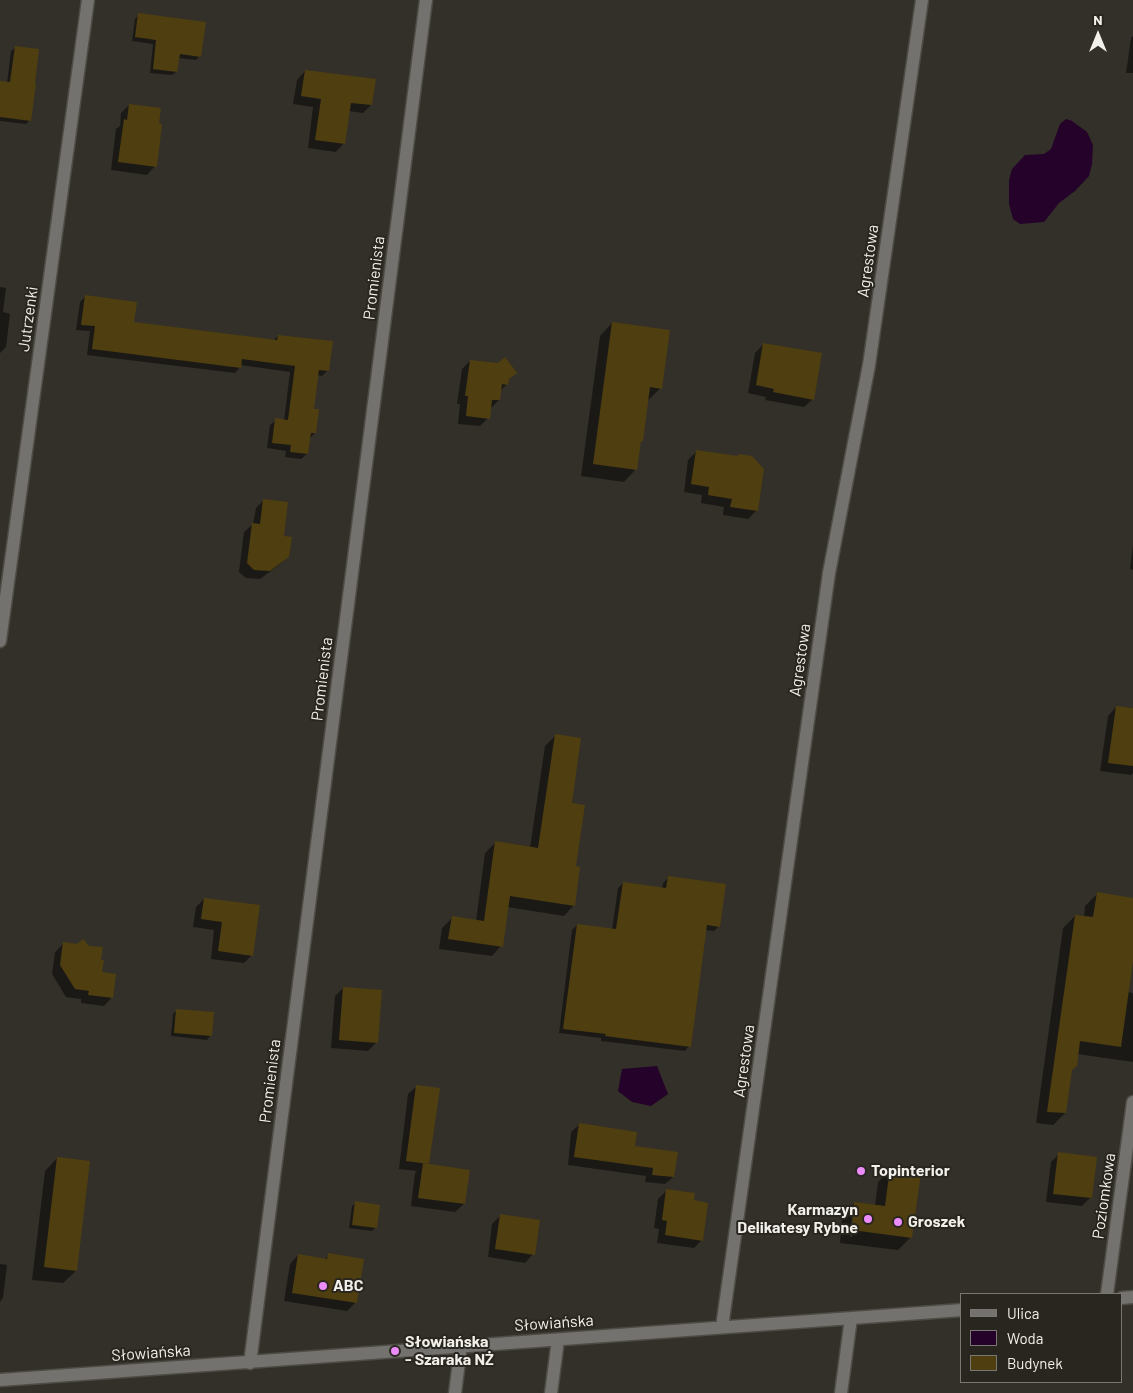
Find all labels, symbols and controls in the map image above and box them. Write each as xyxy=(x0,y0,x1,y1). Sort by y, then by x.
north arrow xyxy=(1073,10,1123,60)
text: N xyxy=(1093,11,1103,28)
street label: Agrestowa xyxy=(853,223,883,299)
street label: Promienista xyxy=(359,235,389,321)
street label: Jutrzenki xyxy=(14,285,42,353)
street label: Agrestowa xyxy=(785,622,815,698)
street label: Promienista xyxy=(307,636,337,722)
street label: Agrestowa xyxy=(729,1023,759,1099)
street label: Promienista xyxy=(255,1038,285,1124)
street label: Poziomkowa xyxy=(1088,1152,1120,1240)
place label: Topinterior xyxy=(871,1161,950,1181)
marker: Topinterior xyxy=(855,1165,867,1177)
place label: Karmazyn Delikatesy Rybne xyxy=(737,1200,858,1238)
place label: Groszek xyxy=(908,1212,965,1232)
marker: Karmazyn Delikatesy Rybne xyxy=(862,1213,874,1225)
marker: Groszek xyxy=(892,1216,904,1228)
place label: ABC xyxy=(333,1276,363,1296)
marker: ABC xyxy=(317,1280,329,1292)
legend xyxy=(960,1293,1123,1383)
text: Ulica xyxy=(1007,1304,1039,1322)
street label: Słowiańska xyxy=(514,1311,594,1335)
text: Woda xyxy=(1007,1329,1043,1347)
place label: Słowiańska - Szaraka NŻ xyxy=(405,1332,494,1370)
street label: Słowiańska xyxy=(111,1341,191,1365)
marker: Słowiańska - Szaraka NŻ xyxy=(389,1345,401,1357)
text: Budynek xyxy=(1007,1354,1063,1372)

